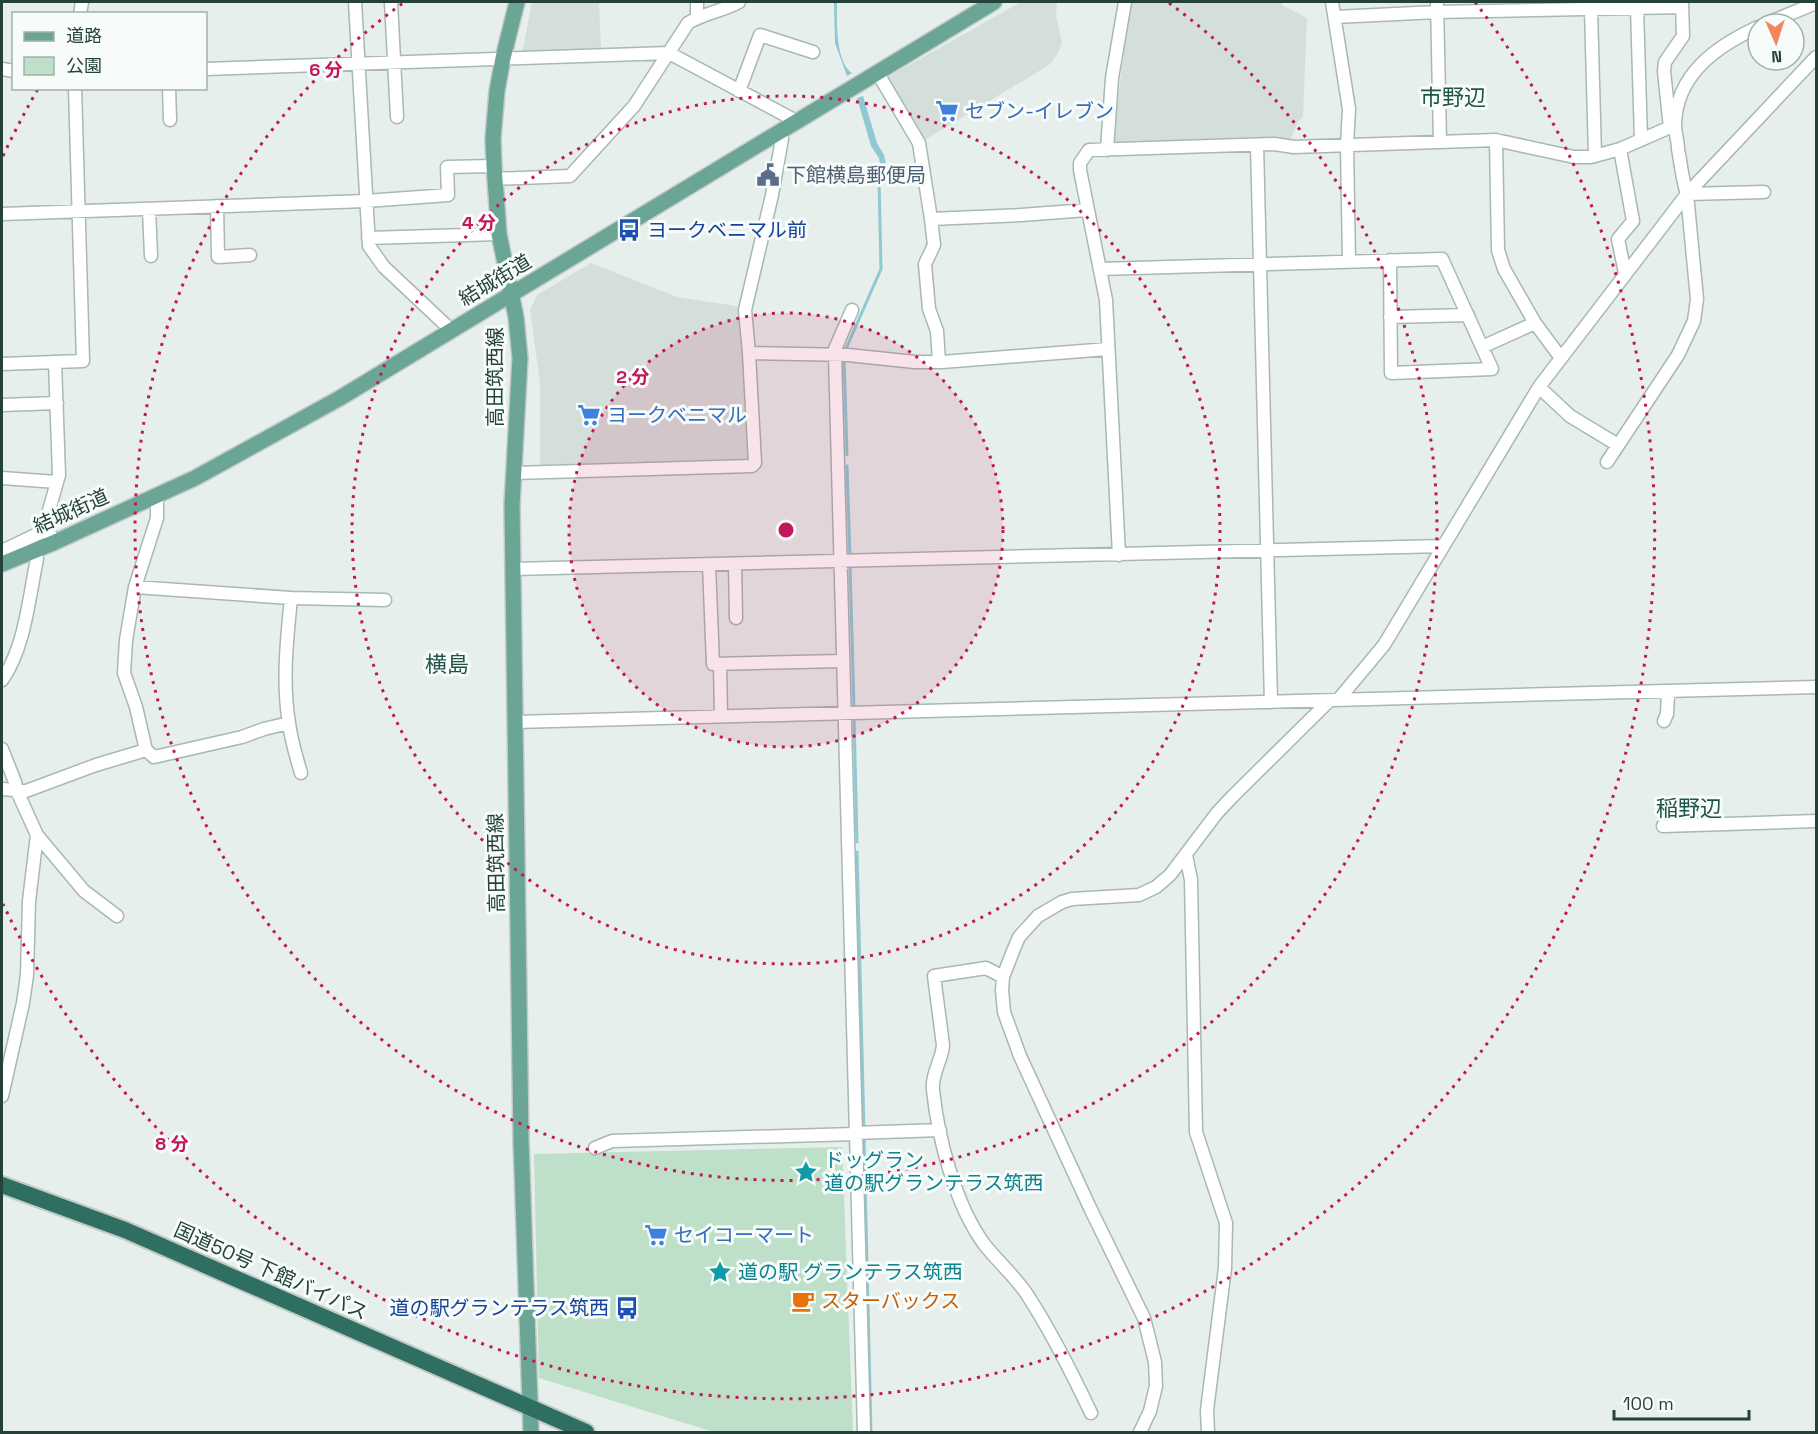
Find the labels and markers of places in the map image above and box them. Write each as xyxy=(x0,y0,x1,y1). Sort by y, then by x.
supermarket icon: セブン-イレブン xyxy=(934,98,960,124)
place label: セブン-イレブン xyxy=(965,98,1114,124)
public building icon: 下館横島郵便局 xyxy=(755,162,781,188)
place label: 下館横島郵便局 xyxy=(786,162,926,188)
bus stop icon: ヨークベニマル前 xyxy=(616,217,642,243)
place label: ヨークベニマル前 xyxy=(647,217,807,243)
supermarket icon: ヨークベニマル xyxy=(576,402,602,428)
place label: ヨークベニマル xyxy=(607,402,747,428)
centre of rings xyxy=(776,520,796,540)
place label: ドッグラン 道の駅グランテラス筑西 xyxy=(824,1147,1044,1196)
place icon: ドッグラン 道の駅グランテラス筑西 xyxy=(793,1159,819,1185)
supermarket icon: セイコーマート xyxy=(643,1222,669,1248)
place label: セイコーマート xyxy=(674,1222,814,1248)
place icon: 道の駅 グランテラス筑西 xyxy=(707,1259,733,1285)
place label: 道の駅 グランテラス筑西 xyxy=(738,1259,963,1285)
cafe icon: スターバックス xyxy=(790,1288,816,1314)
place label: スターバックス xyxy=(821,1288,960,1314)
place label: 道の駅グランテラス筑西 xyxy=(389,1295,609,1321)
bus stop icon: 道の駅グランテラス筑西 xyxy=(614,1295,640,1321)

